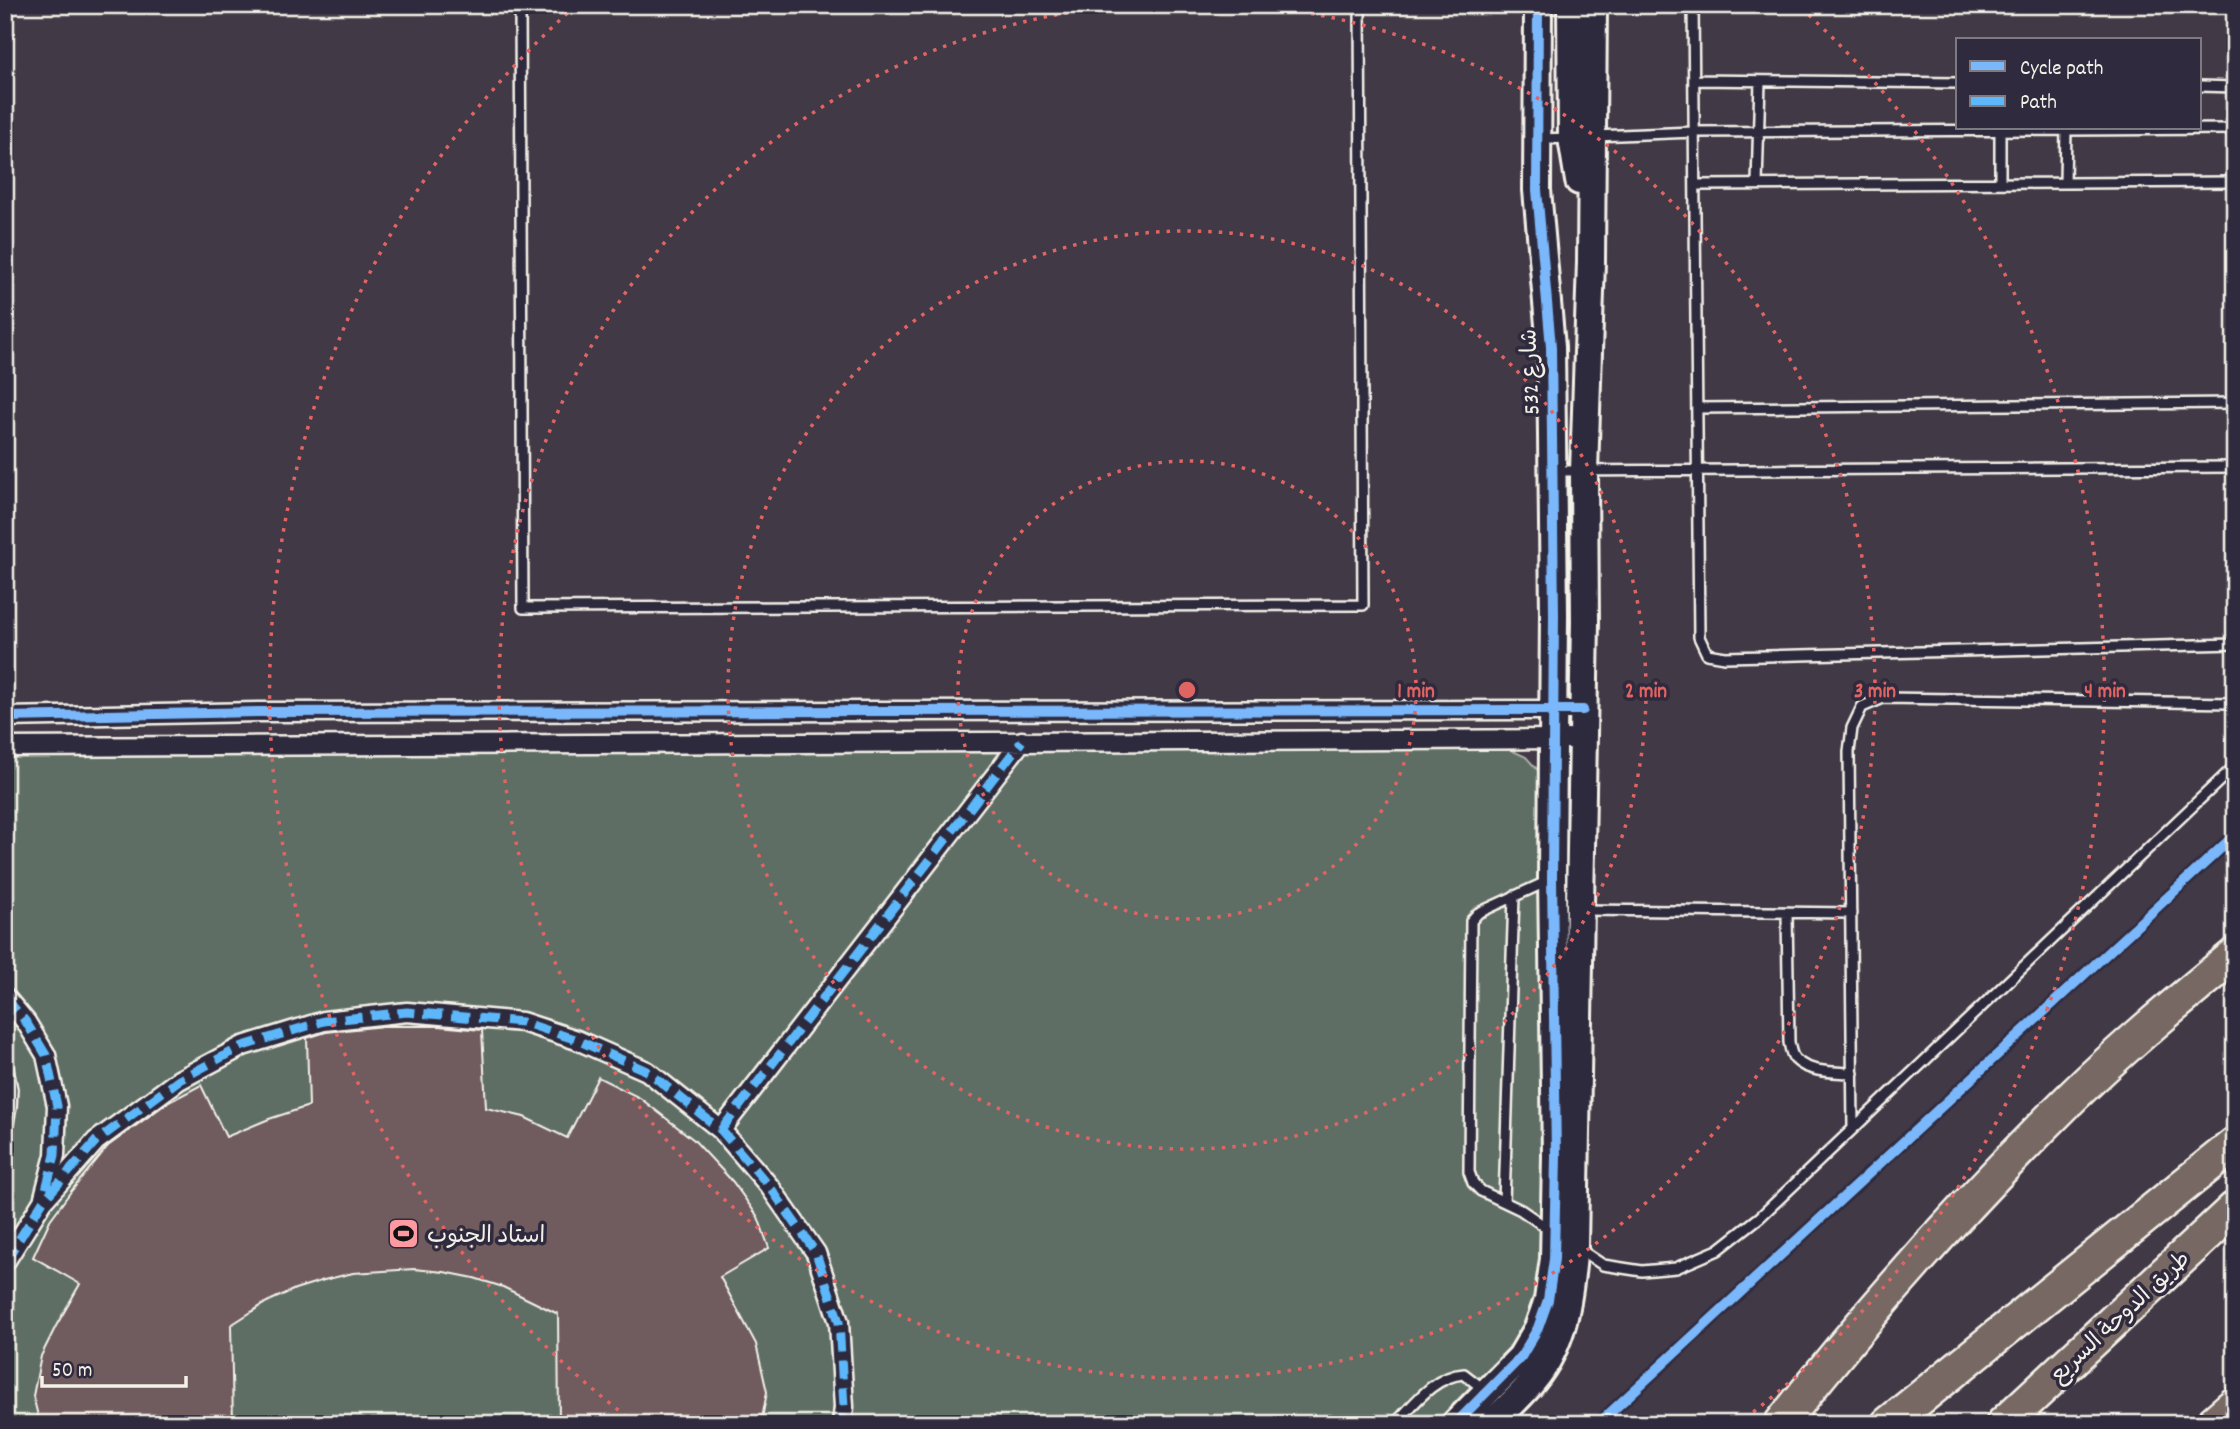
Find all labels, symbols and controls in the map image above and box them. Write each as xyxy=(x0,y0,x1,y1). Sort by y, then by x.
legend xyxy=(1956,38,2202,130)
text: Cycle path xyxy=(2020,55,2103,85)
text: Path xyxy=(2020,89,2057,119)
street label: شارع 532 xyxy=(1515,328,1550,415)
centre of rings xyxy=(1175,678,1199,702)
text: 1 min xyxy=(1397,678,1435,708)
text: 2 min xyxy=(1625,678,1667,708)
text: 3 min xyxy=(1854,678,1896,708)
text: 4 min xyxy=(2084,678,2126,708)
sports icon: استاد الجنوب xyxy=(387,1217,421,1251)
place label: استاد الجنوب xyxy=(427,1221,545,1254)
street label: طريق الدوحة السريع xyxy=(2044,1245,2199,1393)
scale bar xyxy=(42,1345,186,1389)
text: 50 m xyxy=(52,1357,92,1387)

